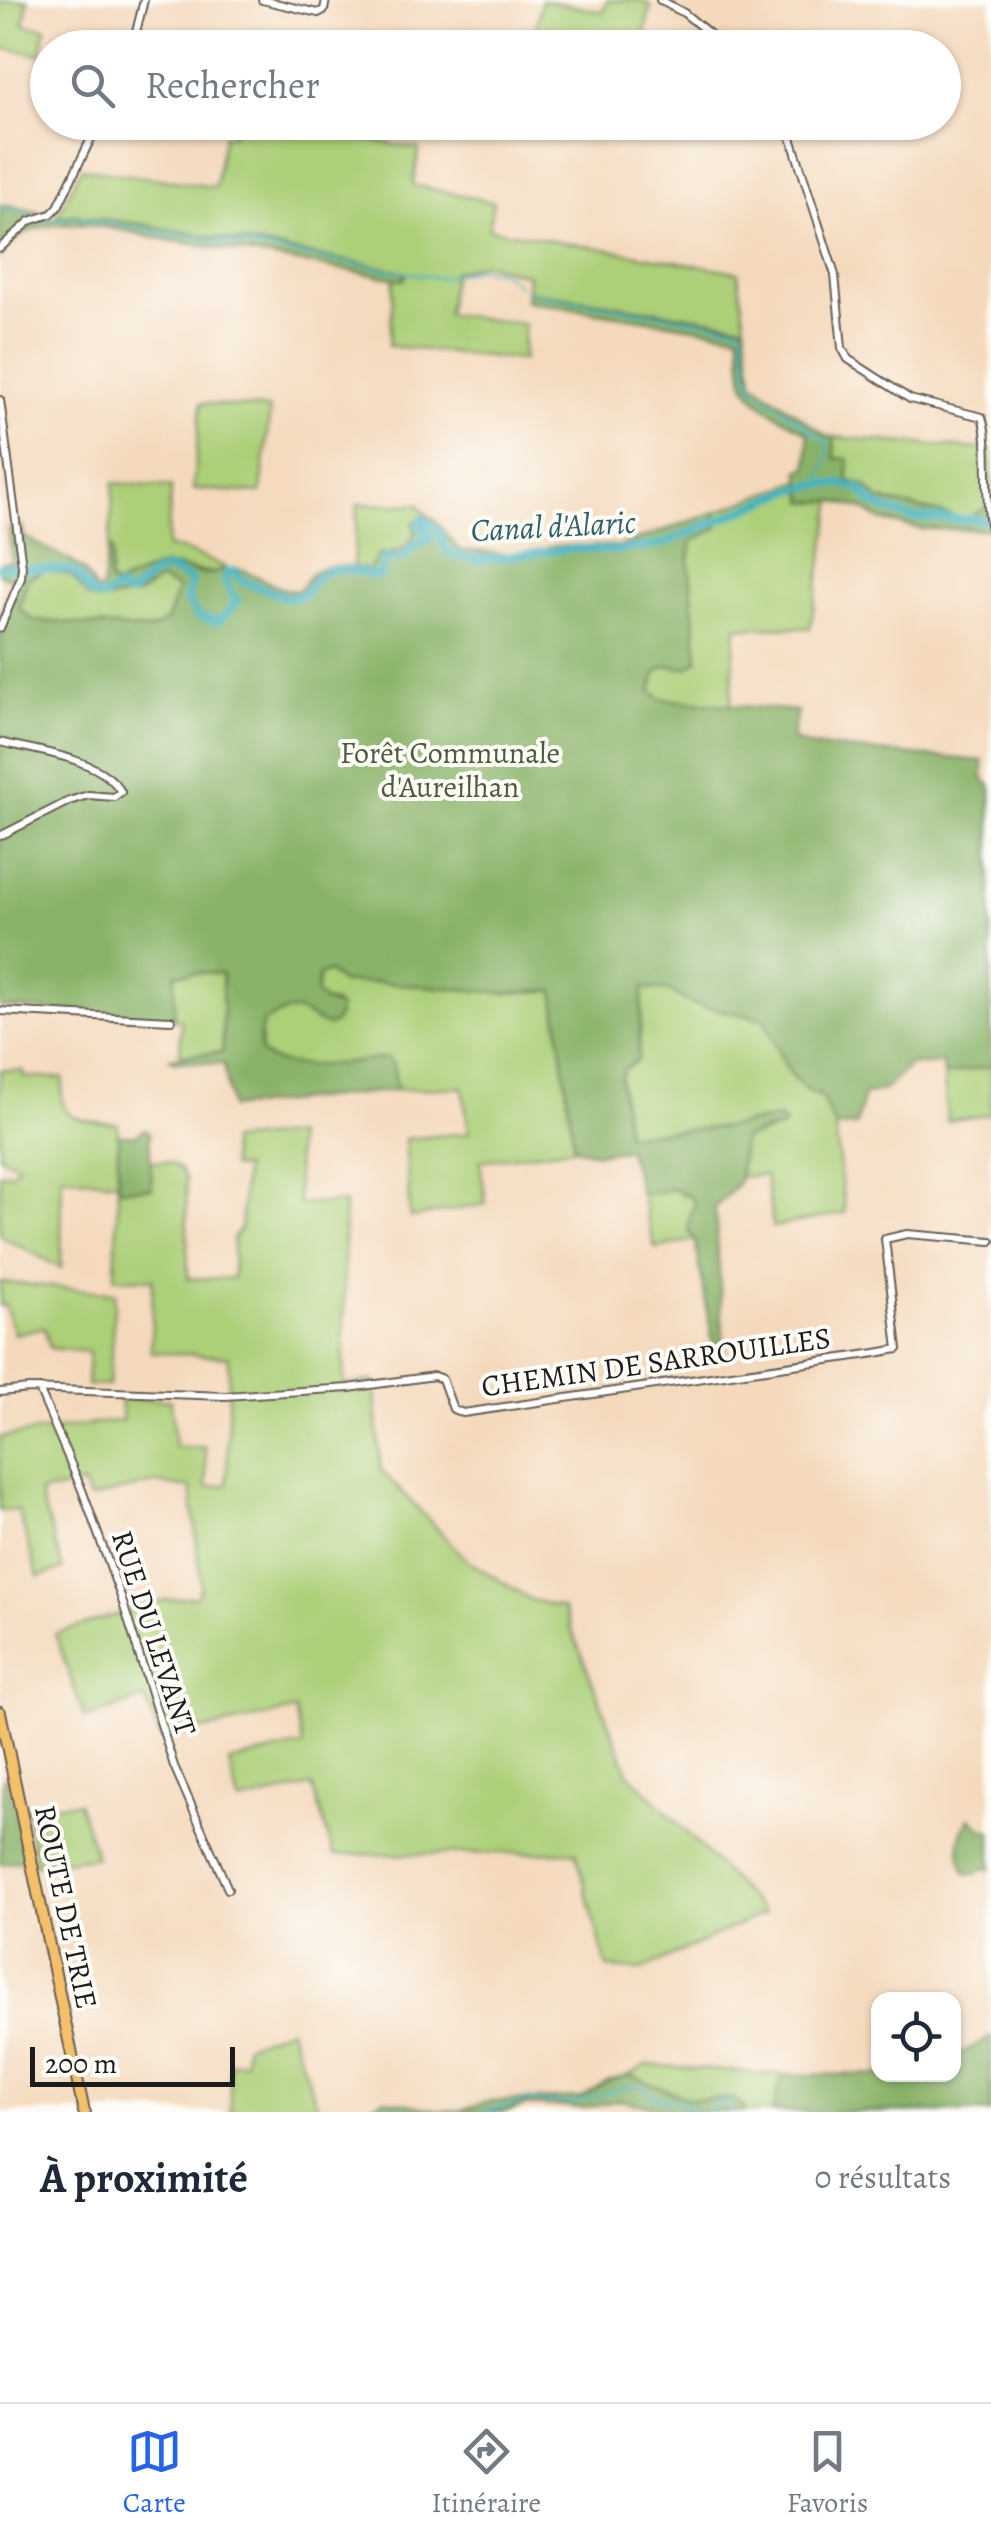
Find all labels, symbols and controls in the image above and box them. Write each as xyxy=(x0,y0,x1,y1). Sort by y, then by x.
search box xyxy=(30,30,961,140)
icon: search xyxy=(65,58,120,113)
text: Rechercher xyxy=(145,59,320,111)
water label: Canal d'Alaric xyxy=(469,500,638,552)
park label: Forêt Communale d'Aureilhan xyxy=(340,733,560,807)
street label: CHEMIN DE SARROUILLES xyxy=(479,1318,833,1406)
street label: RUE DU LEVANT xyxy=(102,1525,206,1741)
street label: ROUTE DE TRIE xyxy=(25,1801,107,2013)
map controls xyxy=(871,1992,961,2082)
button: locate xyxy=(871,1992,961,2082)
scale bar xyxy=(30,2042,235,2086)
text: 200 m xyxy=(45,2045,117,2083)
text: À proximité xyxy=(40,2149,248,2206)
text: 0 résultats xyxy=(814,2155,951,2199)
tab: Carte xyxy=(123,2424,186,2522)
tab: Itinéraire xyxy=(432,2424,541,2522)
tab: Favoris xyxy=(787,2424,868,2522)

